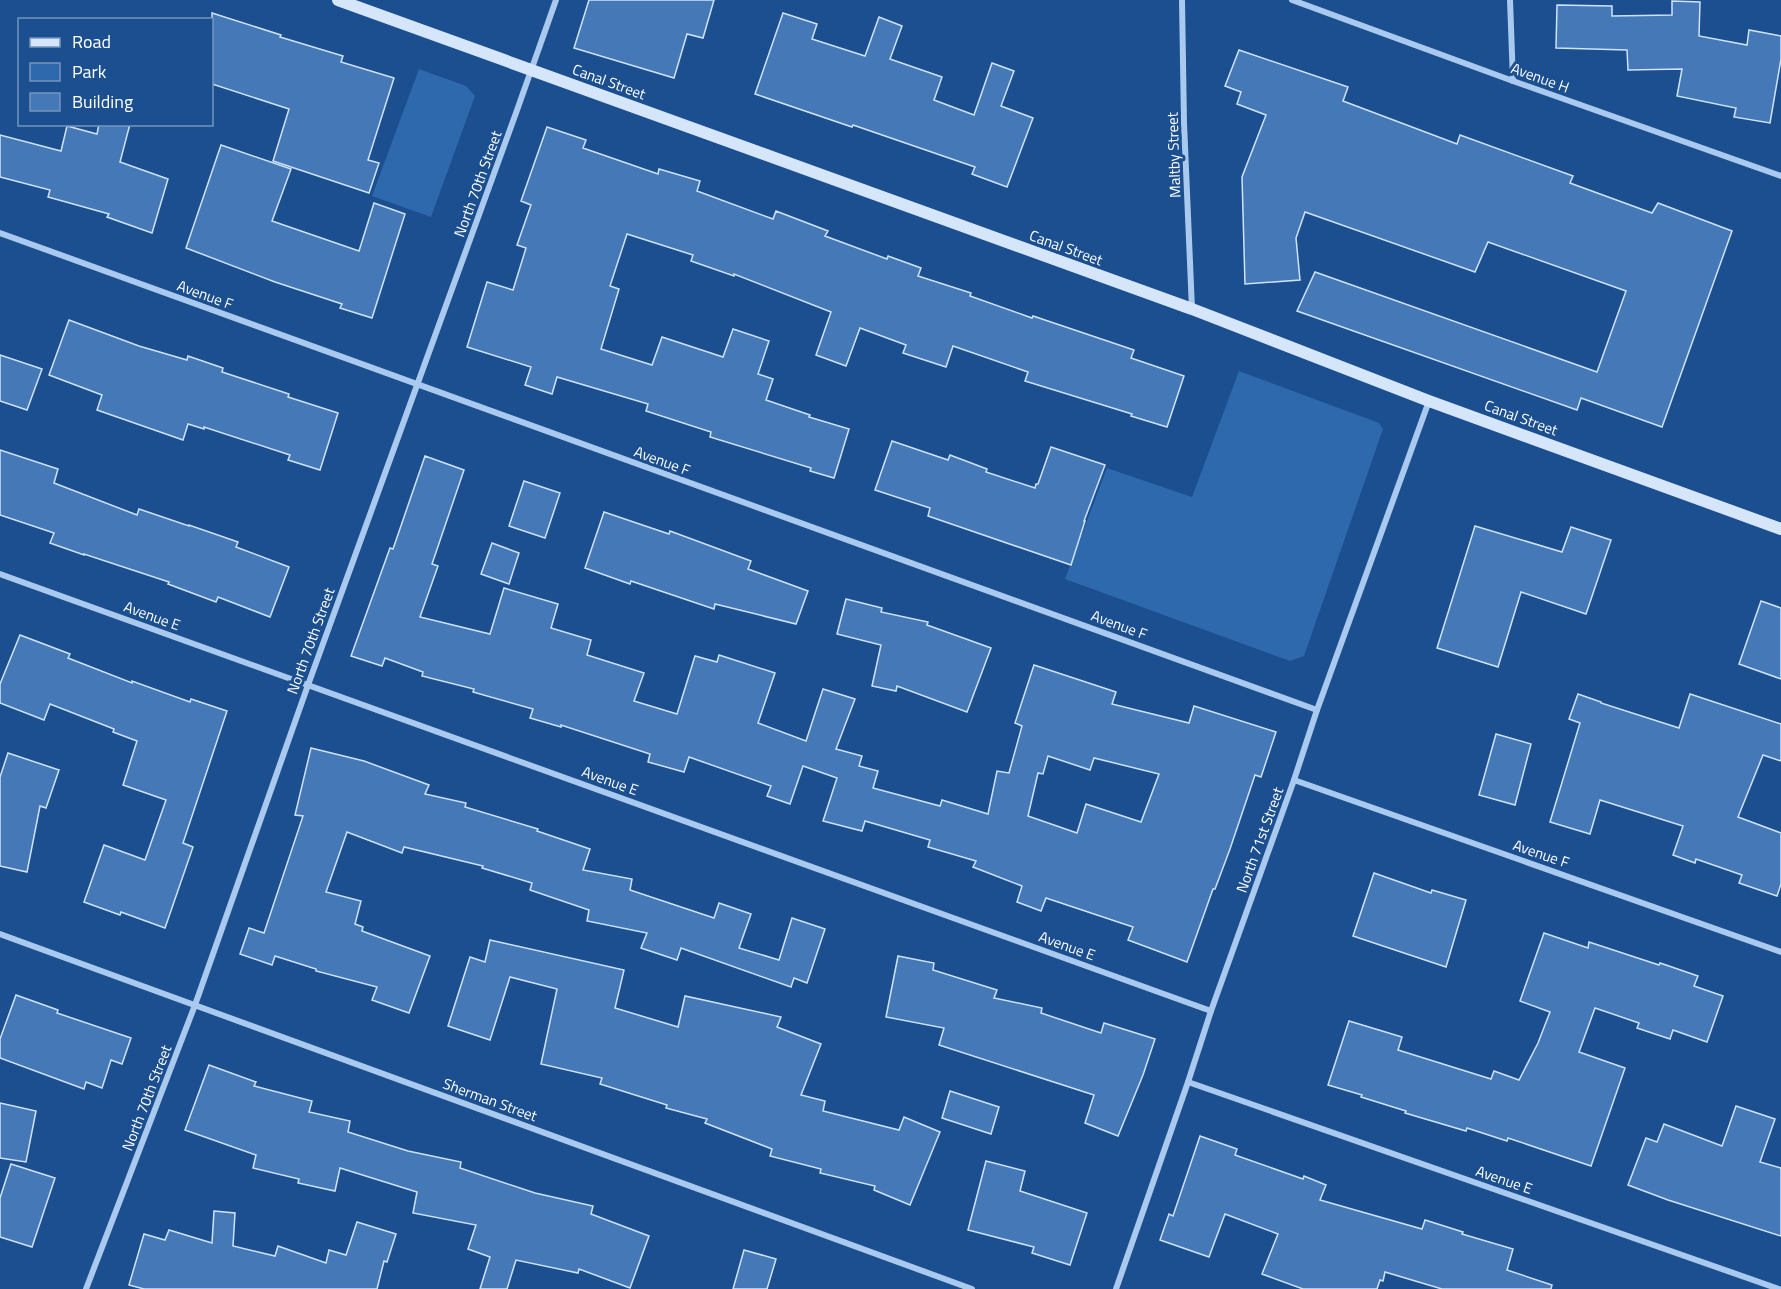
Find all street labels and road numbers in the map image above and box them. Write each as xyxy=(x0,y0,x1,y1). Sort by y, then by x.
street label: Avenue H xyxy=(1508,56,1572,99)
street label: Canal Street xyxy=(569,58,650,106)
street label: Maltby Street xyxy=(1160,111,1186,198)
street label: North 70th Street xyxy=(448,127,508,240)
street label: Canal Street xyxy=(1026,224,1107,272)
street label: Avenue F xyxy=(174,274,237,315)
street label: Canal Street xyxy=(1481,394,1562,442)
street label: Avenue F xyxy=(631,440,694,481)
street label: North 70th Street xyxy=(281,584,341,697)
street label: Avenue E xyxy=(121,595,184,636)
street label: Avenue F xyxy=(1088,604,1151,645)
street label: Avenue E xyxy=(579,760,642,801)
street label: North 71st Street xyxy=(1230,783,1290,896)
street label: Avenue F xyxy=(1510,833,1572,874)
street label: Avenue E xyxy=(1036,925,1099,966)
street label: North 70th Street xyxy=(116,1041,178,1154)
street label: Sherman Street xyxy=(440,1072,541,1128)
street label: Avenue E xyxy=(1473,1159,1536,1200)

